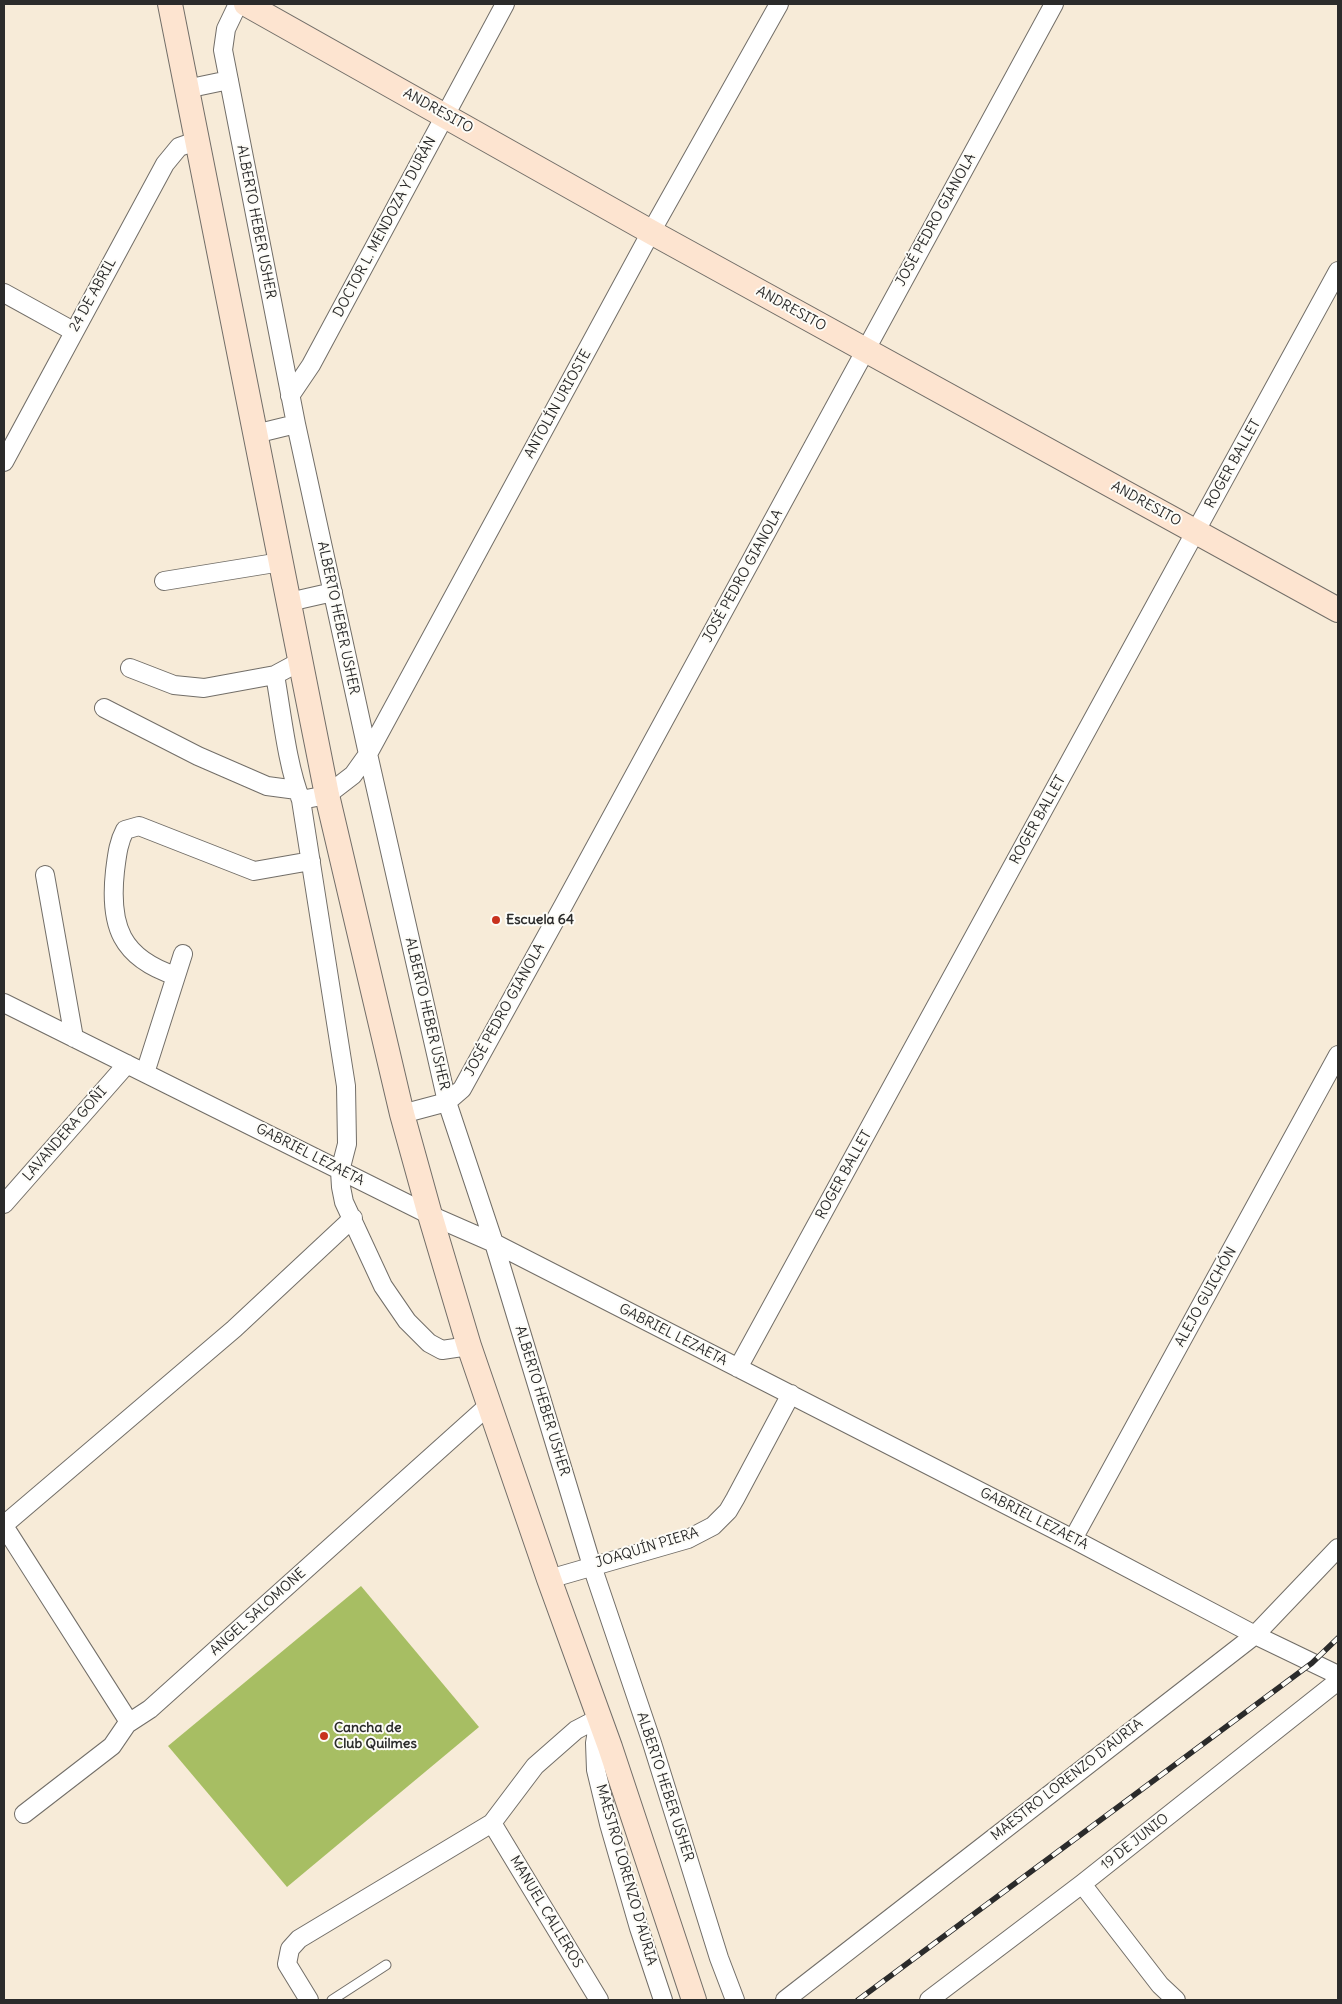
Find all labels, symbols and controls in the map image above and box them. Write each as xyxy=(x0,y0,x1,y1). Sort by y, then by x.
street label: ANDRESITO xyxy=(400,85,476,137)
street label: DOCTOR L. MENDOZA Y DURÁN xyxy=(330,134,440,320)
street label: ALBERTO HEBER USHER xyxy=(233,144,279,300)
street label: JOSÉ PEDRO GIANOLA xyxy=(892,151,980,289)
street label: 24 DE ABRIL xyxy=(66,255,120,335)
street label: ANDRESITO xyxy=(753,283,829,335)
street label: ANTOLÍN URIOSTE xyxy=(521,347,595,461)
street label: ROGER BALLET xyxy=(1202,417,1264,511)
street label: ANDRESITO xyxy=(1108,478,1184,530)
street label: JOSÉ PEDRO GIANOLA xyxy=(699,507,787,645)
street label: ALBERTO HEBER USHER xyxy=(314,540,362,696)
street label: ROGER BALLET xyxy=(1007,773,1069,867)
place label: Escuela 64 xyxy=(506,912,574,928)
marker: Escuela 64 xyxy=(490,914,502,926)
street label: ALBERTO HEBER USHER xyxy=(401,936,453,1092)
street label: JOSÉ PEDRO GIANOLA xyxy=(461,941,549,1079)
street label: LAVANDERA GOÑI xyxy=(20,1083,110,1185)
street label: GABRIEL LEZAETA xyxy=(253,1120,367,1190)
street label: ROGER BALLET xyxy=(813,1128,875,1222)
street label: ALEJO GUICHÓN xyxy=(1172,1244,1240,1350)
street label: GABRIEL LEZAETA xyxy=(616,1300,730,1370)
street label: ALBERTO HEBER USHER xyxy=(511,1324,573,1478)
street label: GABRIEL LEZAETA xyxy=(977,1484,1091,1554)
street label: JOAQUÍN PIERA xyxy=(593,1524,701,1572)
street label: ANGEL SALOMONE xyxy=(207,1565,309,1659)
street label: ALBERTO HEBER USHER xyxy=(633,1710,697,1864)
street label: MAESTRO LORENZO D'AURIA xyxy=(988,1716,1146,1844)
place label: Cancha de Club Quilmes xyxy=(334,1720,417,1752)
marker: Cancha de Club Quilmes xyxy=(318,1730,330,1742)
street label: MAESTRO LORENZO D'AURIA xyxy=(592,1782,660,1968)
street label: 19 DE JUNIO xyxy=(1098,1810,1172,1874)
street label: MANUEL CALLEROS xyxy=(506,1853,586,1971)

